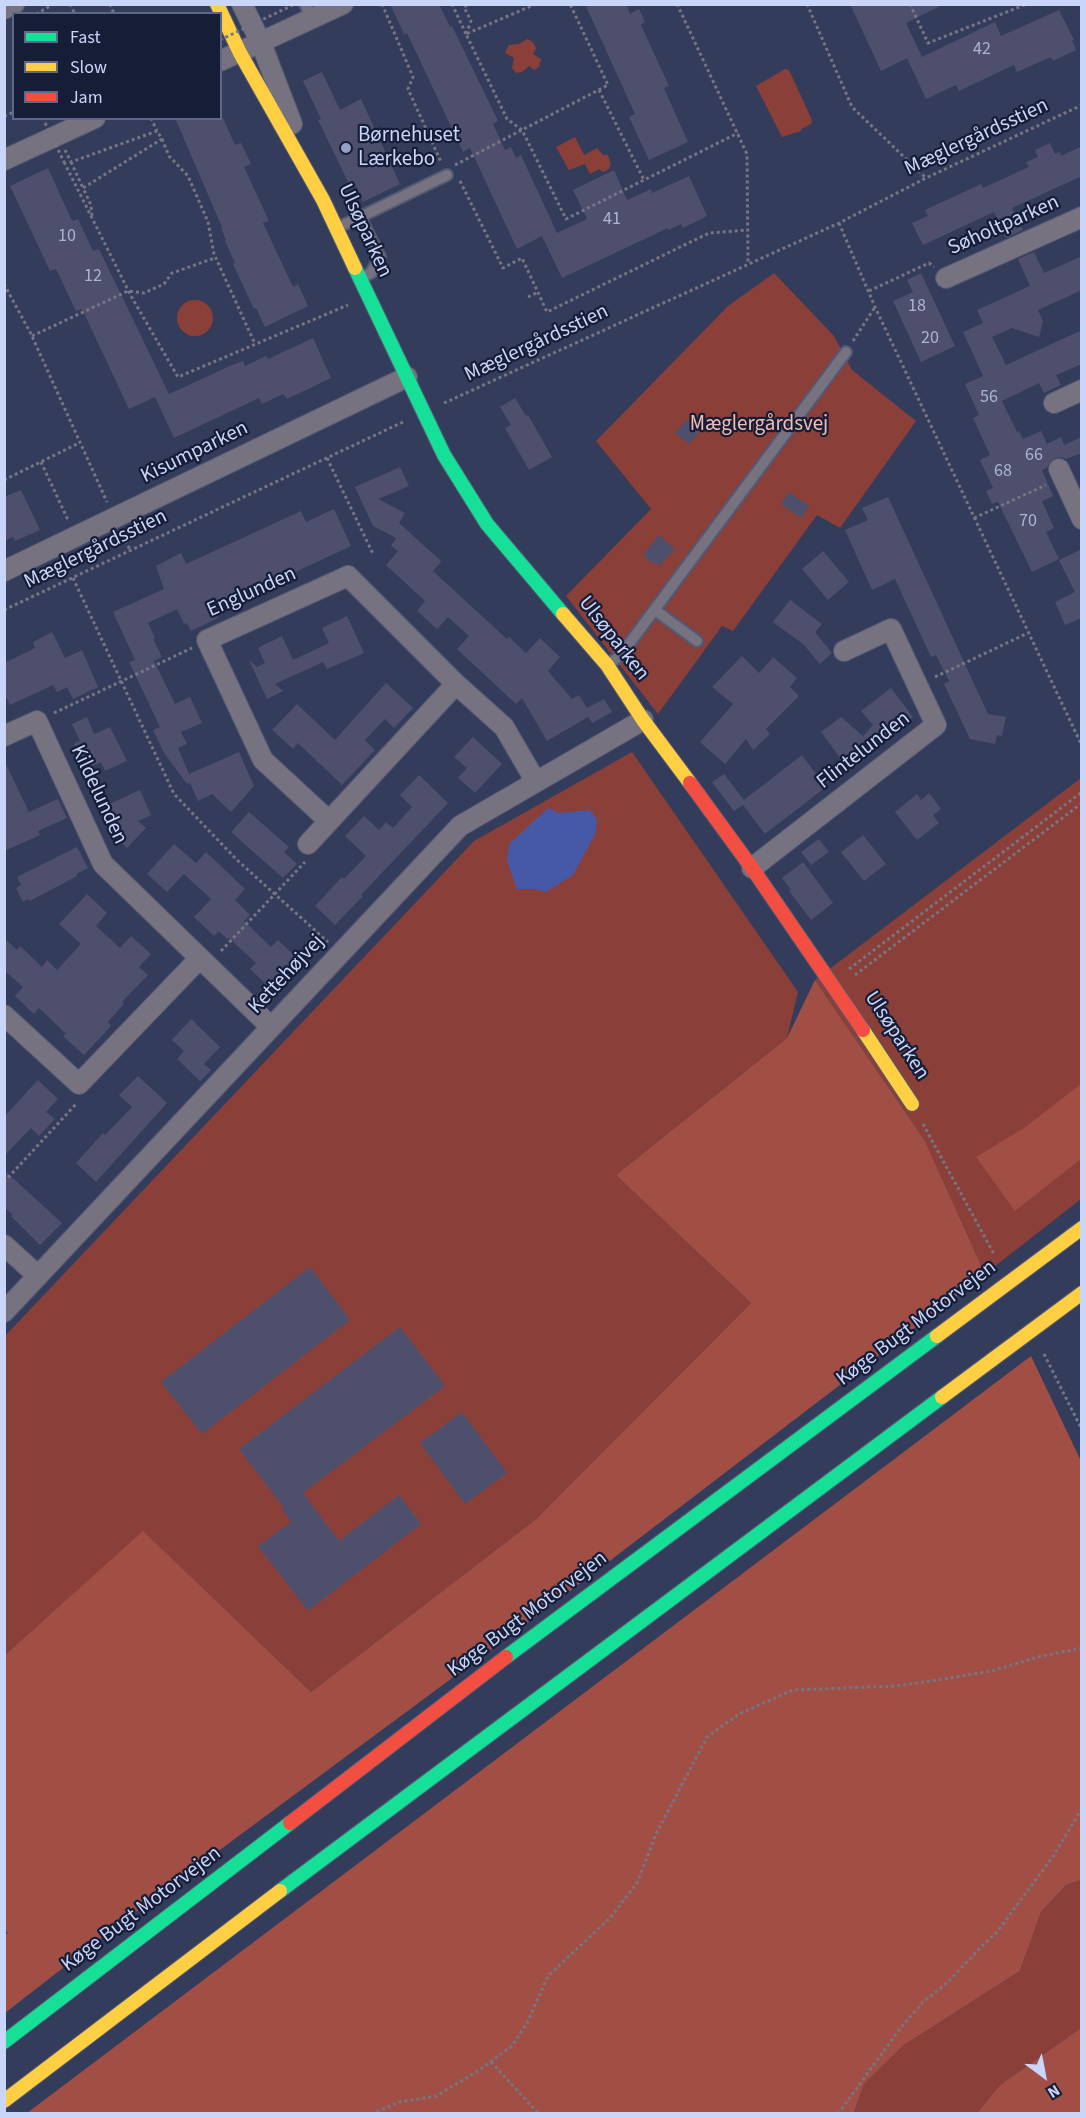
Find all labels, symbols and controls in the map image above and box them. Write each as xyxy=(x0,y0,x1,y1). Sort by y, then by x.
legend xyxy=(12,12,222,120)
text: Fast xyxy=(70,25,101,50)
house number: 42 xyxy=(973,39,991,61)
text: Slow xyxy=(70,55,107,80)
text: Jam xyxy=(70,85,103,110)
street label: Mæglergårdsstien xyxy=(901,94,1053,182)
place label: Børnehuset Lærkebo xyxy=(358,123,460,173)
marker: Børnehuset Lærkebo xyxy=(339,141,353,155)
street label: Ulsøparken xyxy=(331,180,397,282)
street label: Søholtparken xyxy=(945,190,1063,262)
house number: 41 xyxy=(603,209,621,231)
house number: 10 xyxy=(58,226,76,248)
house number: 12 xyxy=(84,266,102,288)
house number: 18 xyxy=(908,296,926,318)
street label: Mæglergårdsstien xyxy=(461,300,613,388)
house number: 20 xyxy=(921,328,939,350)
house number: 56 xyxy=(980,387,998,409)
park label: Mæglergårdsvej xyxy=(690,412,828,438)
street label: Kisumparken xyxy=(137,416,253,490)
house number: 66 xyxy=(1025,445,1043,467)
house number: 68 xyxy=(994,461,1012,483)
street label: Mæglergårdsstien xyxy=(20,505,172,595)
house number: 70 xyxy=(1019,511,1037,533)
street label: Englunden xyxy=(203,562,301,624)
street label: Ulsøparken xyxy=(572,592,654,686)
street label: Flintelunden xyxy=(812,707,916,795)
street label: Kildelunden xyxy=(64,741,132,849)
street label: Kettehøjvej xyxy=(244,930,330,1020)
street label: Ulsøparken xyxy=(858,987,934,1085)
street label: Køge Bugt Motorvejen xyxy=(832,1256,1002,1392)
street label: Køge Bugt Motorvejen xyxy=(443,1547,613,1683)
street label: Køge Bugt Motorvejen xyxy=(57,1842,227,1978)
north arrow xyxy=(1014,2046,1074,2106)
text: N xyxy=(1043,2079,1064,2103)

